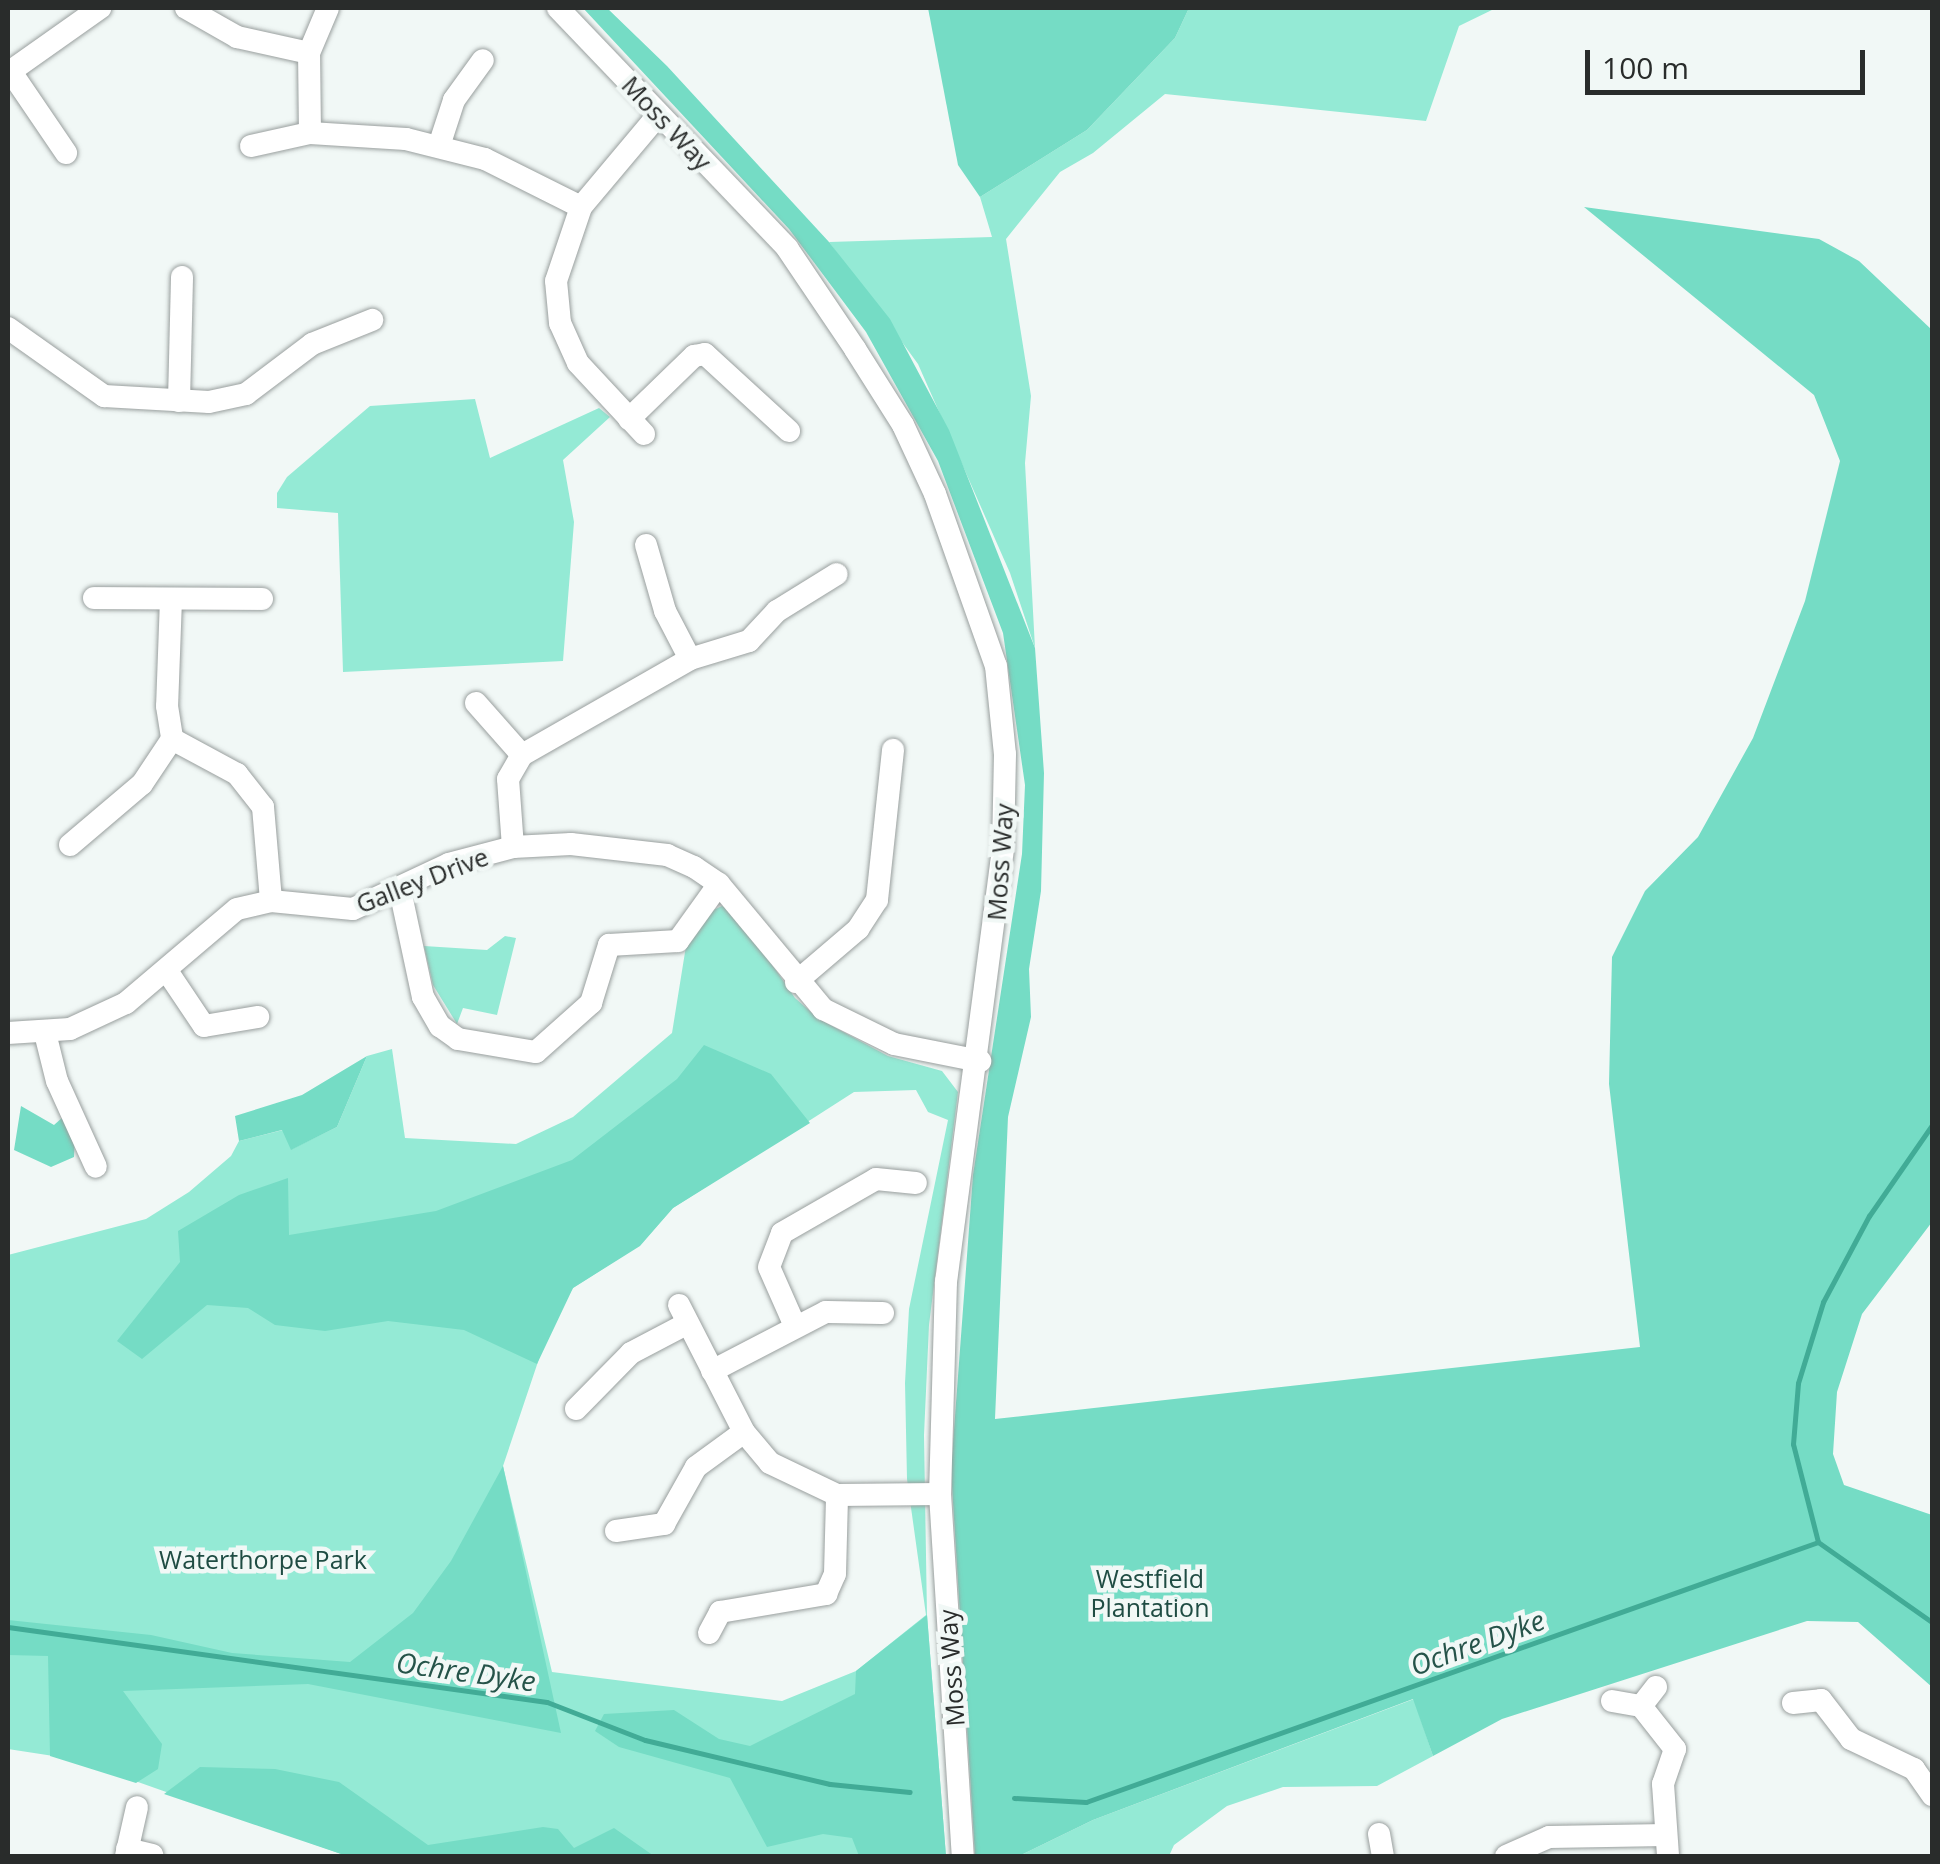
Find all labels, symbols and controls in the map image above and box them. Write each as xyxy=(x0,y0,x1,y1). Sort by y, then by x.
scale bar xyxy=(1590,30,1870,92)
text: 100 m xyxy=(1602,47,1689,88)
street label: Moss Way xyxy=(616,70,718,176)
street label: Moss Way xyxy=(981,802,1019,922)
street label: Galley Drive xyxy=(352,841,492,919)
park label: Waterthorpe Park xyxy=(159,1544,367,1574)
park label: Westfield Plantation xyxy=(1091,1564,1209,1623)
water label: Ochre Dyke xyxy=(1405,1602,1549,1682)
street label: Moss Way xyxy=(932,1608,970,1728)
water label: Ochre Dyke xyxy=(394,1645,538,1697)

